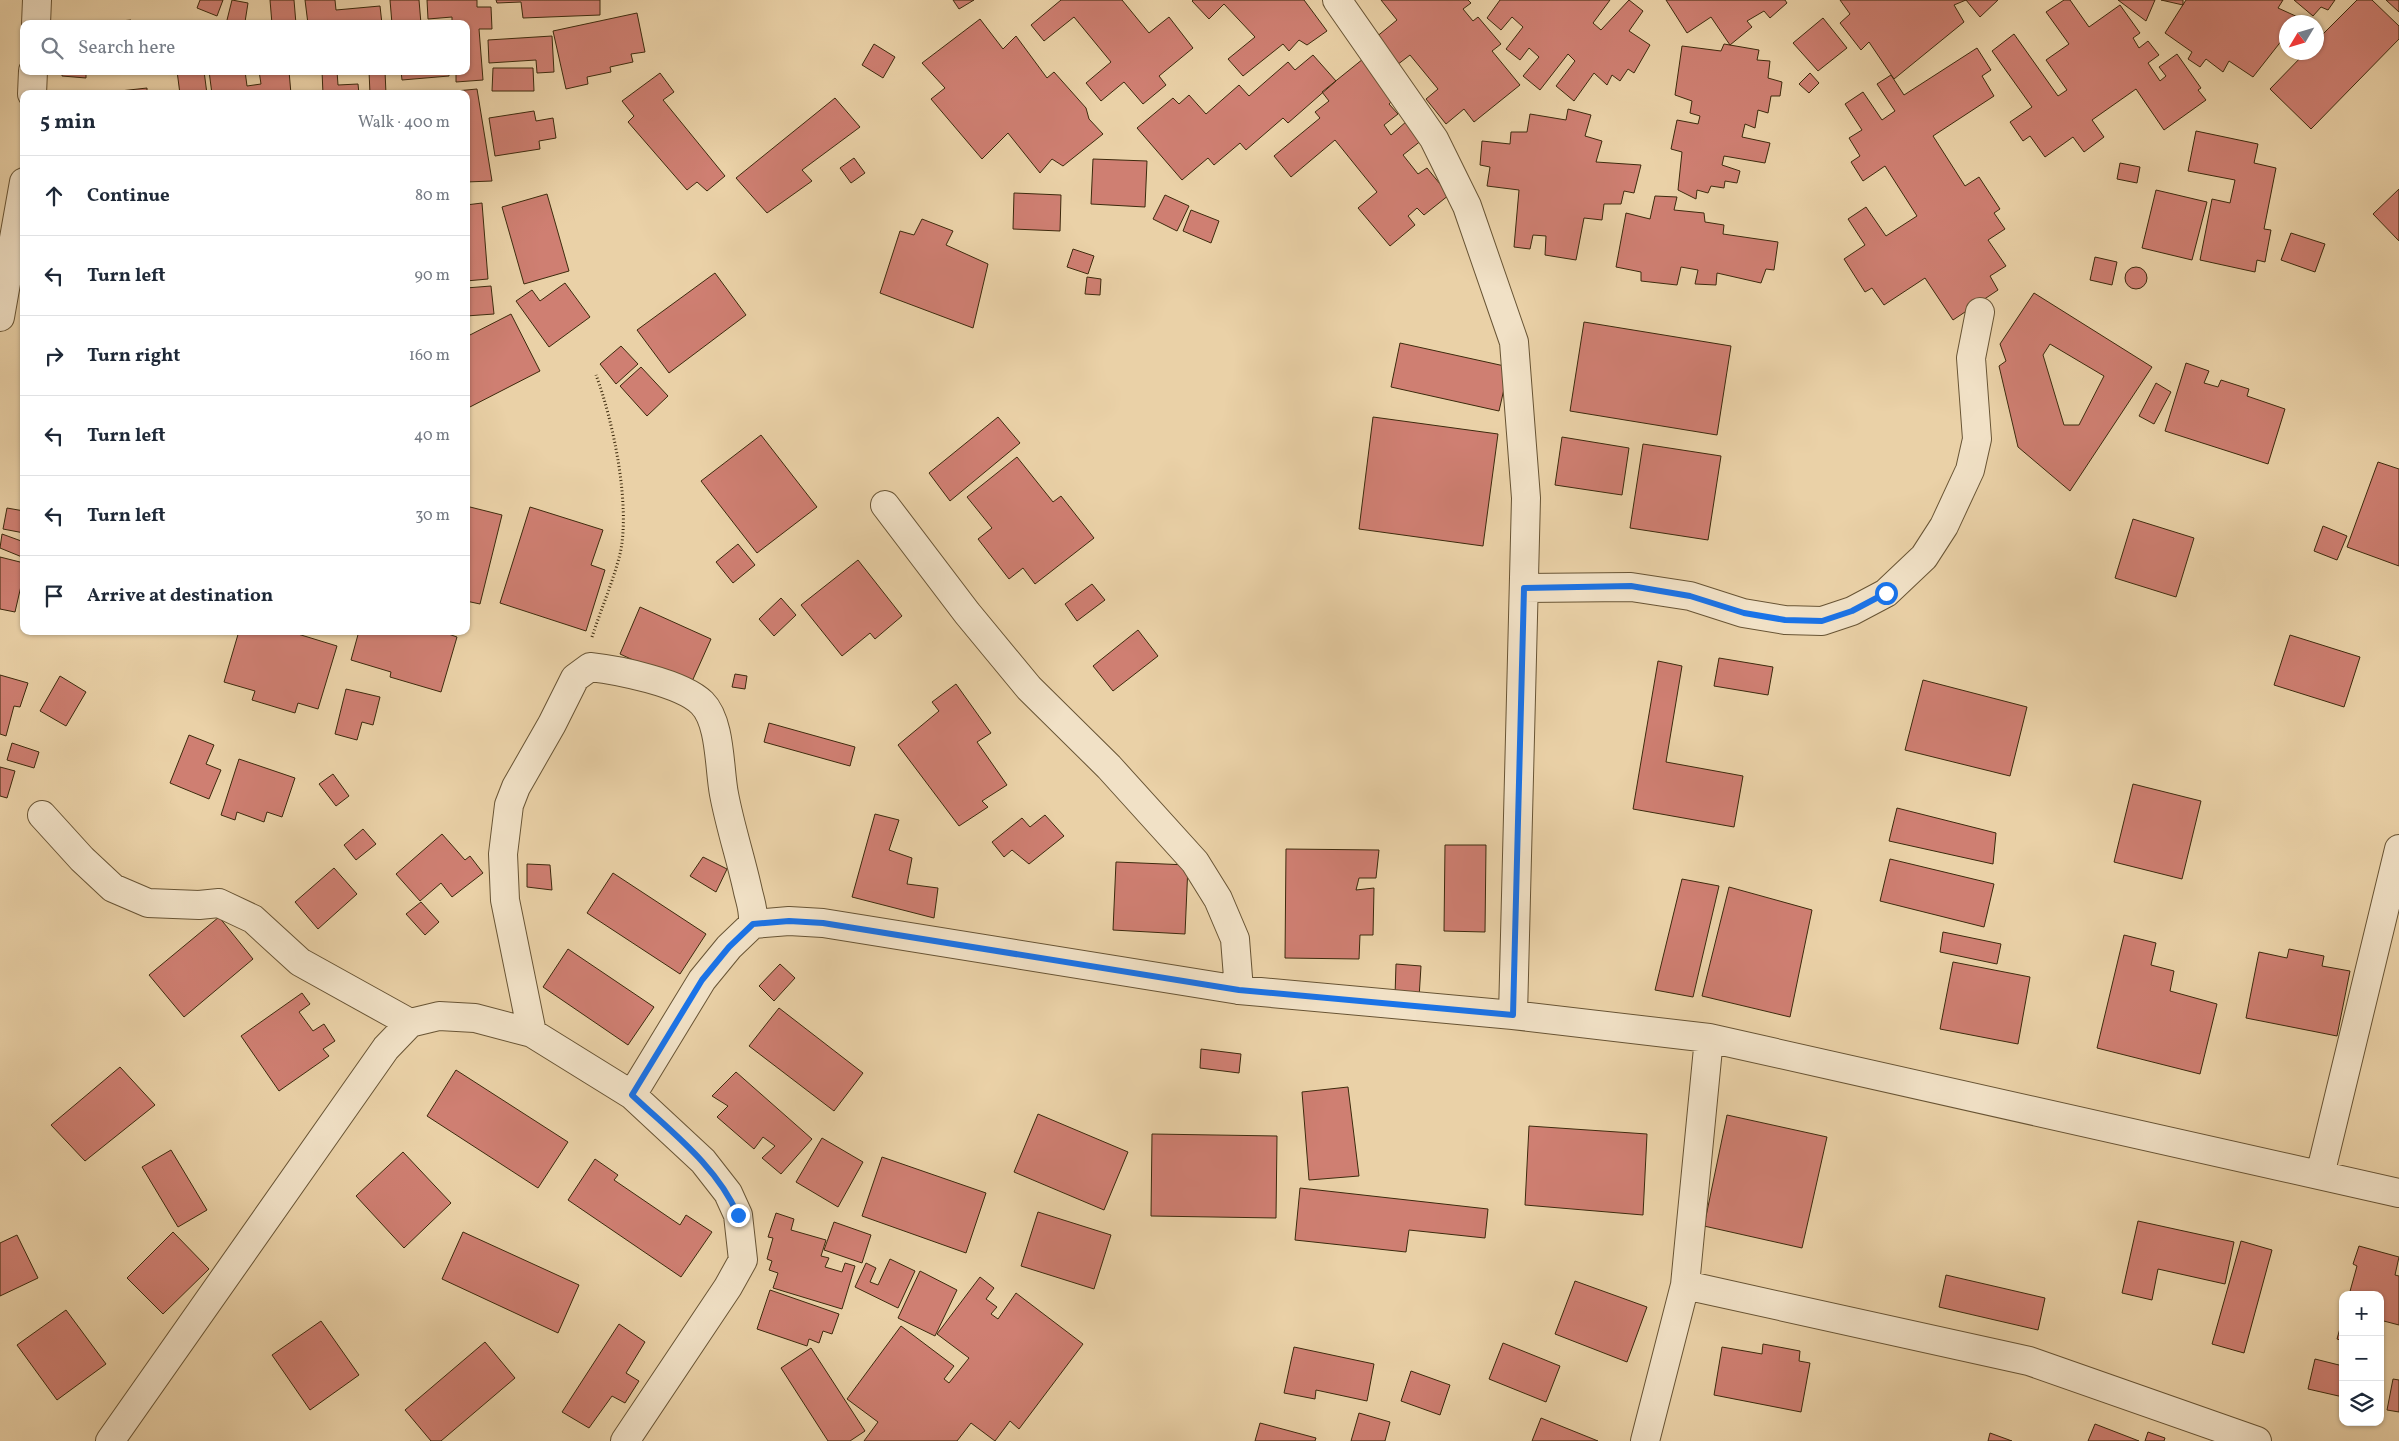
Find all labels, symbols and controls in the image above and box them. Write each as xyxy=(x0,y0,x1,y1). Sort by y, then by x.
north arrow xyxy=(2279,15,2324,60)
search box xyxy=(20,20,470,75)
icon: search xyxy=(38,34,66,62)
text: Search here xyxy=(78,35,175,61)
text: 5 min xyxy=(40,108,96,137)
text: Walk · 400 m xyxy=(358,112,450,134)
icon: ahead xyxy=(40,182,68,210)
text: Continue xyxy=(87,183,170,209)
text: 80 m xyxy=(415,185,450,207)
icon: left xyxy=(40,262,68,290)
text: Turn left xyxy=(87,263,166,289)
text: 90 m xyxy=(414,265,450,287)
icon: right xyxy=(40,342,68,370)
text: Turn right xyxy=(87,343,180,369)
text: 160 m xyxy=(409,345,450,367)
icon: left xyxy=(40,422,68,450)
text: Turn left xyxy=(87,423,166,449)
text: 40 m xyxy=(414,425,450,447)
icon: left xyxy=(40,502,68,530)
text: Turn left xyxy=(87,503,166,529)
text: 30 m xyxy=(415,505,450,527)
icon: arrive xyxy=(40,582,68,610)
route start xyxy=(1875,582,1898,605)
text: Arrive at destination xyxy=(87,583,273,609)
route end xyxy=(727,1204,750,1227)
map controls xyxy=(2339,1291,2384,1426)
button: + xyxy=(2339,1291,2384,1336)
button: − xyxy=(2339,1336,2384,1381)
button: layers xyxy=(2339,1381,2384,1426)

